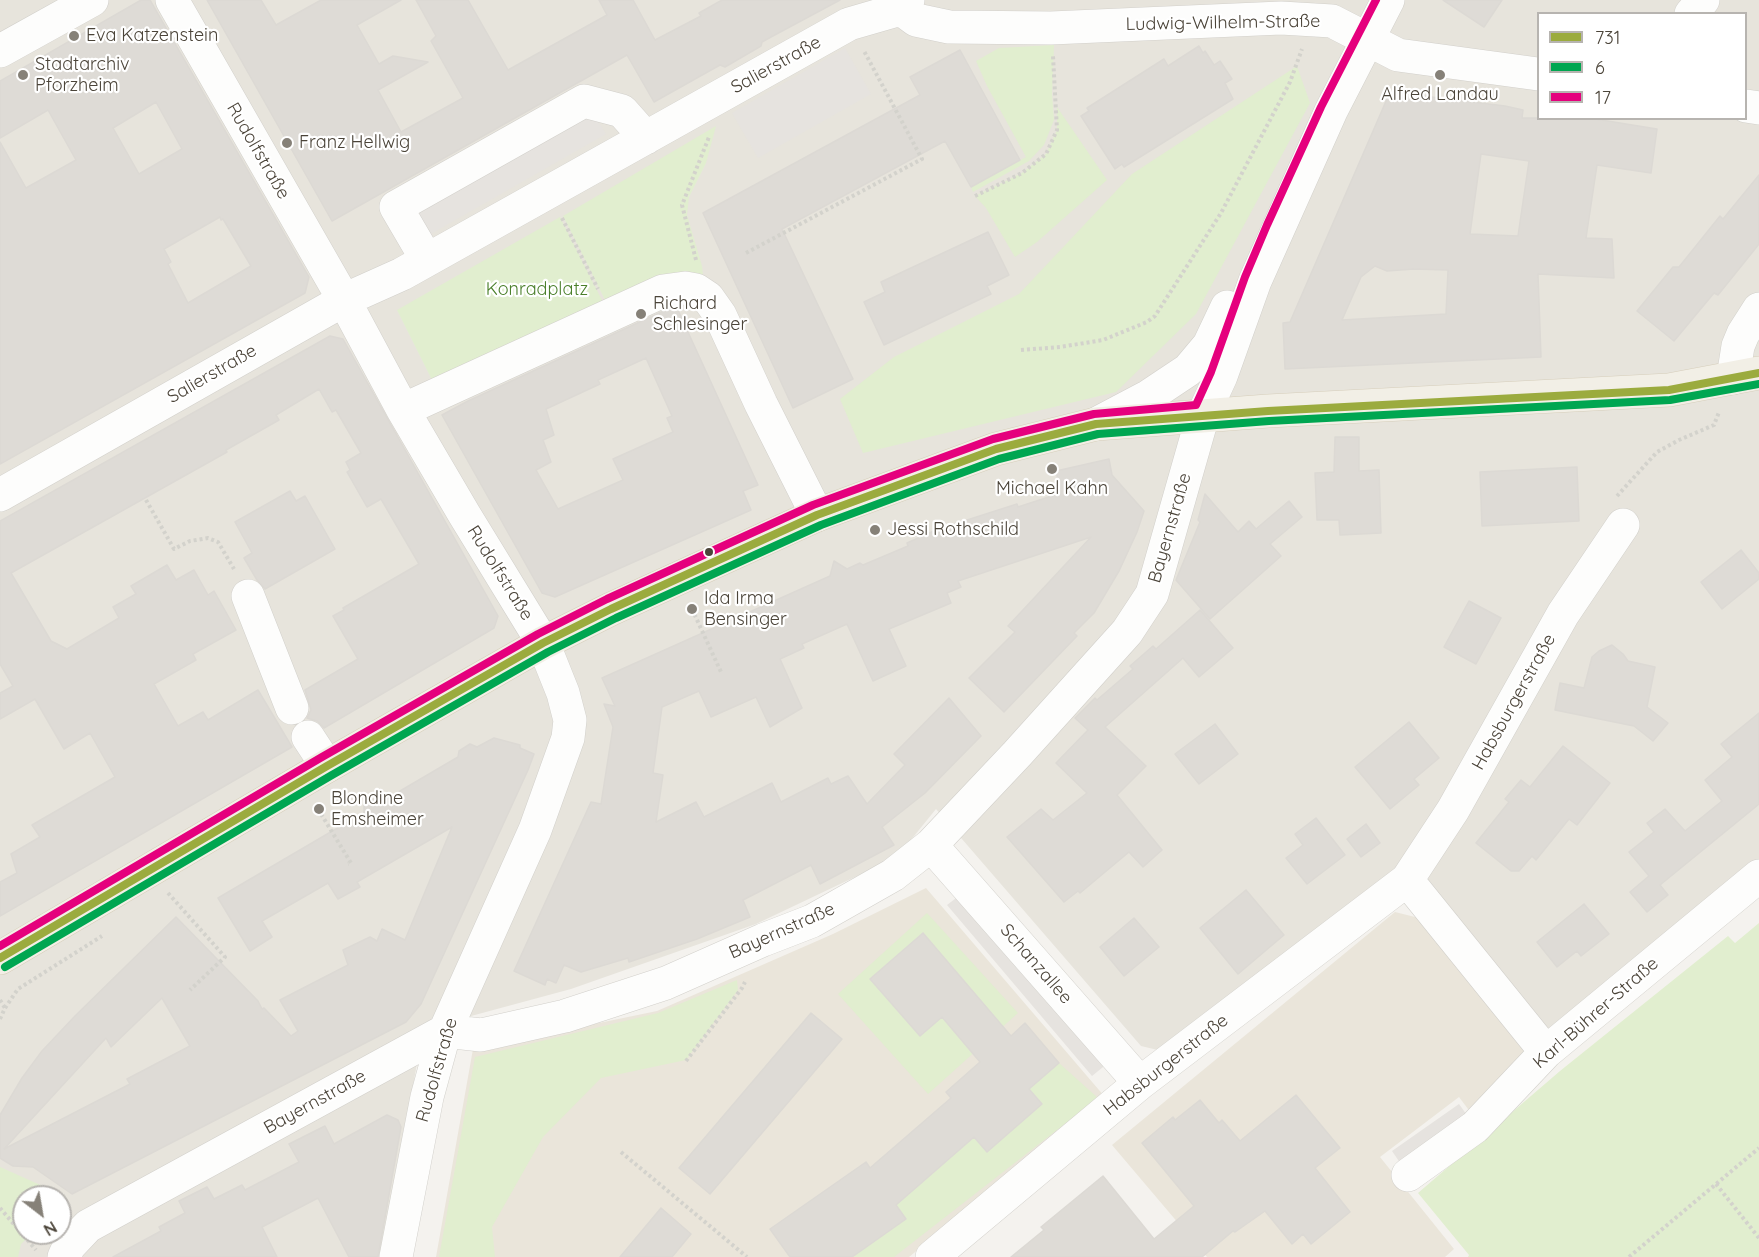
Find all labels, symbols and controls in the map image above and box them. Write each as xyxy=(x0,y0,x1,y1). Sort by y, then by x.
street label: Ludwig-Wilhelm-Straße xyxy=(1126,11,1320,35)
legend xyxy=(1537,12,1747,120)
place label: Eva Katzenstein xyxy=(86,25,218,47)
text: 731 xyxy=(1595,26,1620,49)
marker: Eva Katzenstein xyxy=(67,29,81,43)
street label: Salierstraße xyxy=(727,31,825,99)
place label: Stadtarchiv Pforzheim xyxy=(35,54,129,97)
text: 6 xyxy=(1595,56,1605,79)
marker: Stadtarchiv Pforzheim xyxy=(16,68,30,82)
marker: Alfred Landau xyxy=(1433,68,1447,82)
place label: Alfred Landau xyxy=(1381,84,1499,106)
text: 17 xyxy=(1595,86,1611,109)
street label: Rudolfstraße xyxy=(222,99,294,203)
place label: Franz Hellwig xyxy=(299,132,410,154)
marker: Franz Hellwig xyxy=(280,136,294,150)
park label: Konradplatz xyxy=(486,279,588,301)
place label: Richard Schlesinger xyxy=(653,293,747,336)
marker: Richard Schlesinger xyxy=(634,307,648,321)
street label: Salierstraße xyxy=(164,340,260,408)
marker: Michael Kahn xyxy=(1045,462,1059,476)
street label: Bayernstraße xyxy=(1144,470,1196,586)
place label: Michael Kahn xyxy=(996,478,1108,500)
place label: Jessi Rothschild xyxy=(887,519,1019,541)
street label: Rudolfstraße xyxy=(462,522,538,624)
marker: Jessi Rothschild xyxy=(868,523,882,537)
unlabelled marker xyxy=(703,546,715,558)
place label: Ida Irma Bensinger xyxy=(704,588,787,630)
marker: Ida Irma Bensinger xyxy=(685,602,699,616)
street label: Habsburgerstraße xyxy=(1468,630,1560,774)
place label: Blondine Emsheimer xyxy=(331,788,424,830)
marker: Blondine Emsheimer xyxy=(312,802,326,816)
street label: Bayernstraße xyxy=(726,898,838,964)
street label: Schanzallee xyxy=(995,920,1077,1008)
street label: Karl-Bührer-Straße xyxy=(1529,953,1663,1073)
street label: Habsburgerstraße xyxy=(1099,1010,1233,1120)
street label: Rudolfstraße xyxy=(412,1015,462,1125)
street label: Bayernstraße xyxy=(260,1065,370,1139)
north arrow xyxy=(12,1185,72,1245)
text: N xyxy=(40,1217,60,1240)

